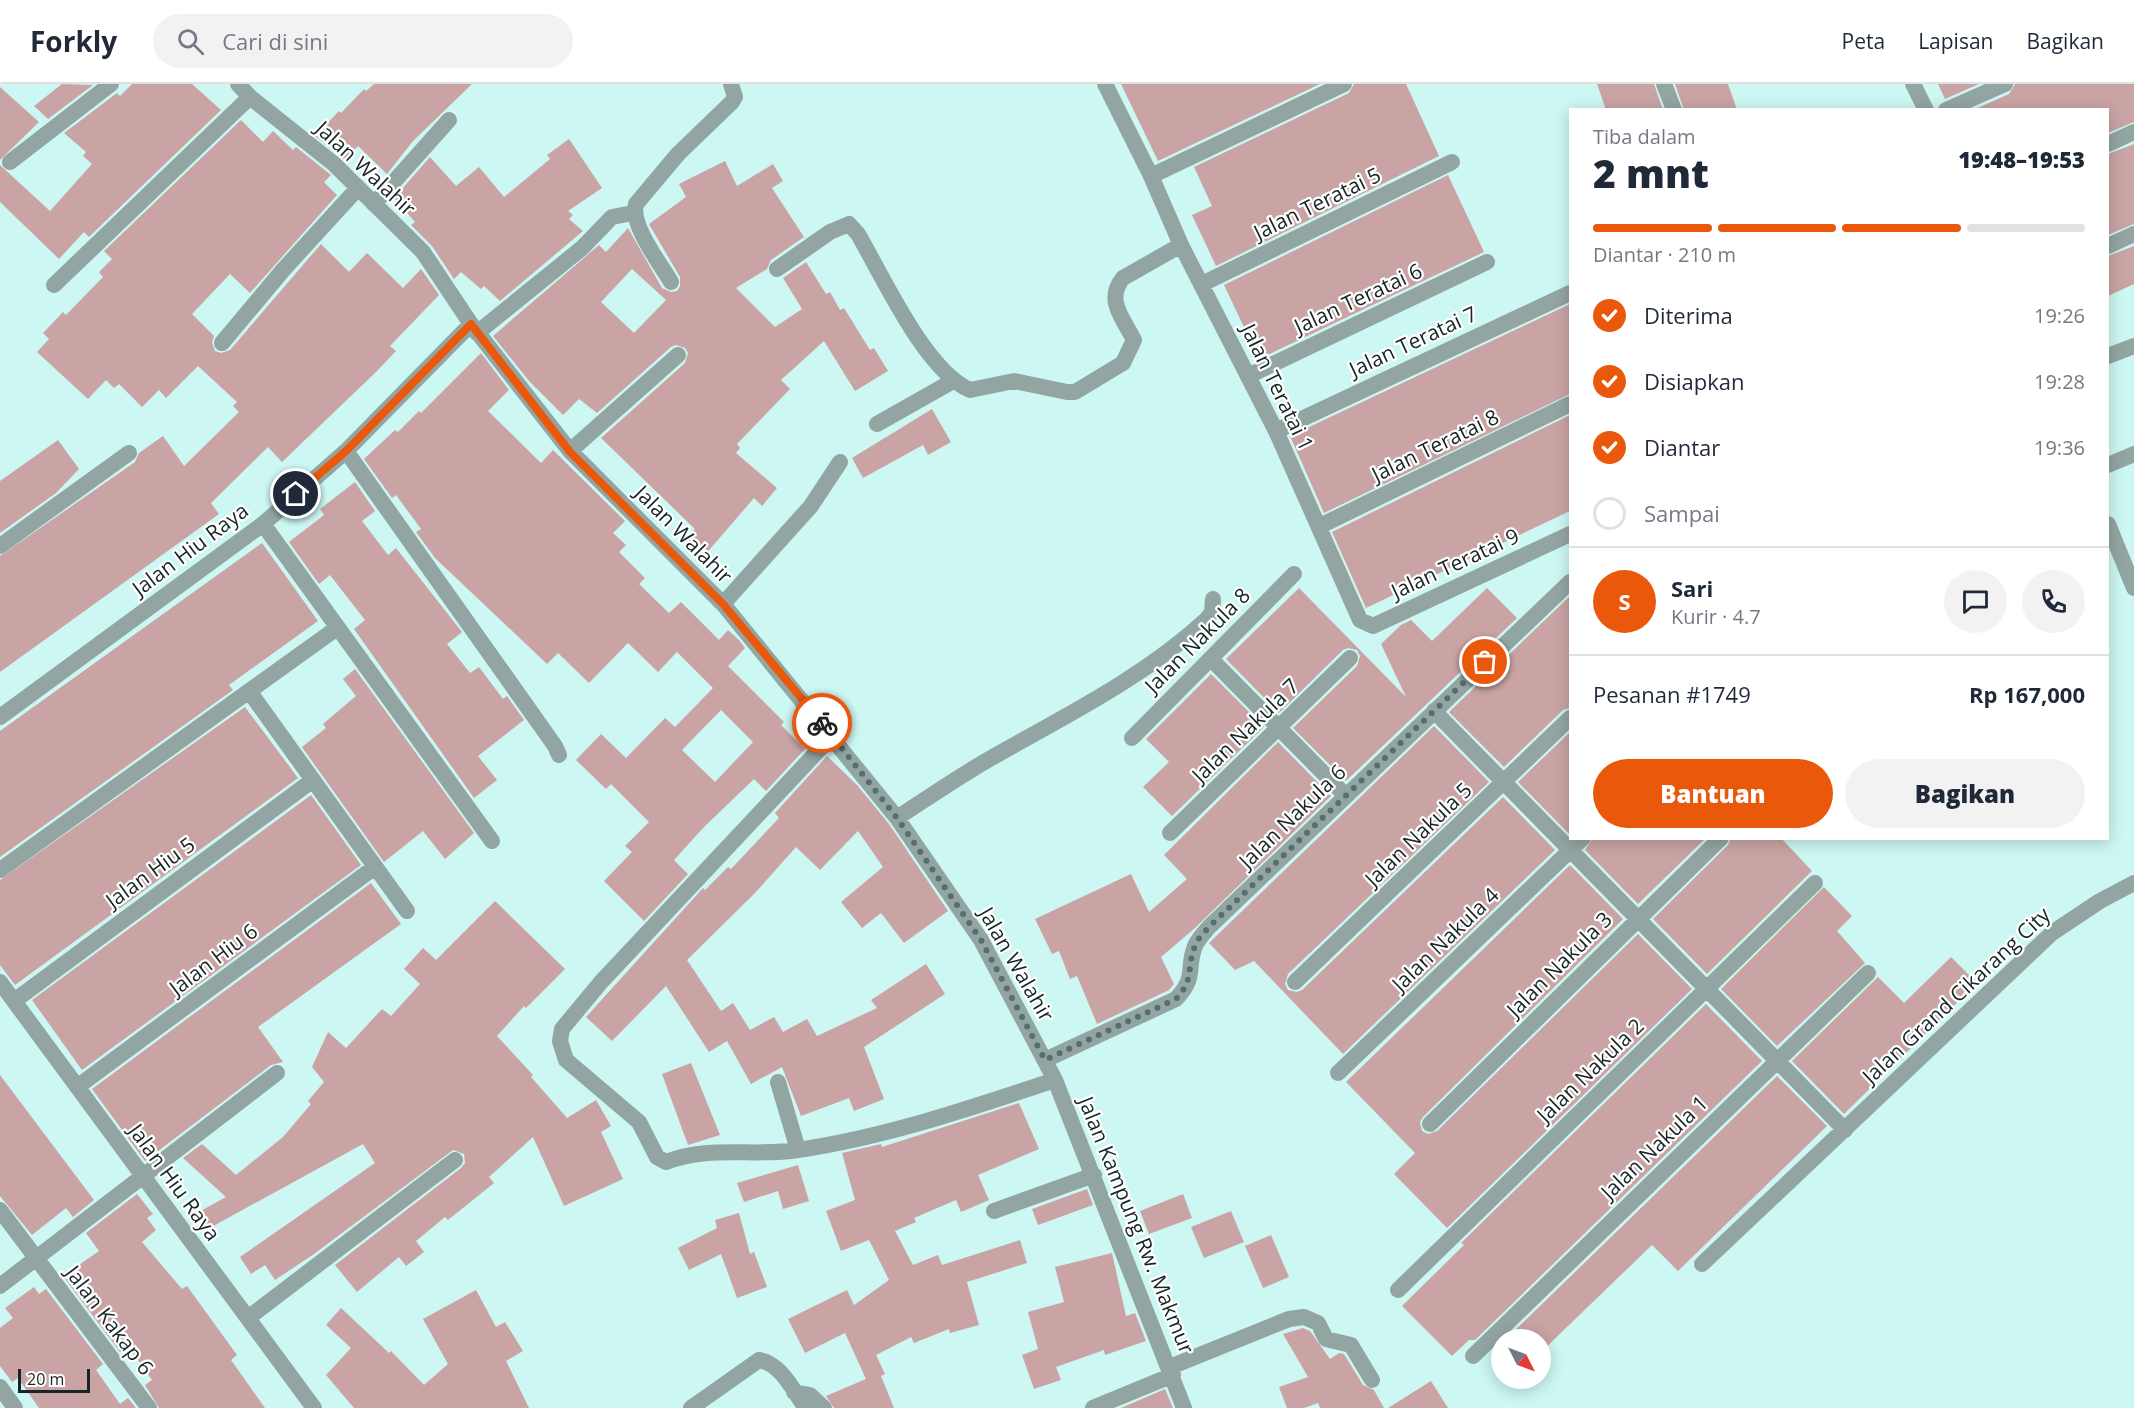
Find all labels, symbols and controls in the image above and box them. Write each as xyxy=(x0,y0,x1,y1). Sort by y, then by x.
search box xyxy=(153,14,573,68)
text: Forkly xyxy=(30,22,117,60)
icon: search xyxy=(174,25,207,58)
text: Cari di sini xyxy=(222,26,328,56)
text: Peta xyxy=(1842,27,1885,55)
text: Lapisan xyxy=(1918,27,1993,55)
text: Bagikan xyxy=(2026,27,2104,55)
street label: Jalan Walahir xyxy=(308,113,422,222)
text: Tiba dalam xyxy=(1593,123,1696,150)
text: 19:48–19:53 xyxy=(1958,144,2085,174)
text: 2 mnt xyxy=(1593,146,1709,199)
street label: Jalan Teratai 5 xyxy=(1247,160,1385,247)
text: Diantar · 210 m xyxy=(1593,241,1736,268)
street label: Jalan Teratai 6 xyxy=(1288,256,1427,341)
street label: Jalan Teratai 7 xyxy=(1343,299,1482,384)
icon: check xyxy=(1593,299,1626,332)
text: Diterima xyxy=(1644,300,1733,330)
text: 19:26 xyxy=(2034,302,2085,329)
street label: Jalan Teratai 1 xyxy=(1234,317,1321,455)
icon: check xyxy=(1593,365,1626,398)
text: Disiapkan xyxy=(1644,366,1745,396)
text: 19:28 xyxy=(2034,368,2085,395)
street label: Jalan Teratai 8 xyxy=(1365,402,1503,489)
icon: check xyxy=(1593,431,1626,464)
text: Diantar xyxy=(1644,432,1720,462)
text: 19:36 xyxy=(2034,434,2085,461)
pin xyxy=(270,468,321,519)
icon: home xyxy=(279,477,312,510)
street label: Jalan Walahir xyxy=(628,478,739,589)
street label: Jalan Hiu Raya xyxy=(125,496,254,603)
text: Sampai xyxy=(1644,498,1720,528)
street label: Jalan Teratai 9 xyxy=(1385,521,1524,606)
button: chat xyxy=(1944,570,2007,633)
button: phone xyxy=(2022,570,2085,633)
text: Sari xyxy=(1671,573,1713,603)
street label: Jalan Nakula 8 xyxy=(1137,581,1256,700)
text: S xyxy=(1618,586,1631,616)
text: Kurir · 4.7 xyxy=(1671,603,1761,630)
pin xyxy=(1459,636,1510,687)
icon: bag xyxy=(1468,645,1501,678)
street label: Jalan Nakula 7 xyxy=(1184,672,1305,790)
text: Pesanan #1749 xyxy=(1593,679,1751,709)
text: Rp 167,000 xyxy=(1969,679,2085,709)
courier xyxy=(792,693,852,753)
icon: bike xyxy=(806,707,839,740)
street label: Jalan Nakula 6 xyxy=(1231,758,1352,876)
button: Bantuan xyxy=(1593,759,1833,828)
button: Bagikan xyxy=(1845,759,2085,828)
street label: Jalan Nakula 5 xyxy=(1357,776,1478,894)
street label: Jalan Hiu 5 xyxy=(98,830,200,915)
street label: Jalan Nakula 4 xyxy=(1384,881,1505,999)
street label: Jalan Walahir xyxy=(972,900,1061,1027)
street label: Jalan Grand Cikarang City xyxy=(1855,900,2056,1091)
street label: Jalan Nakula 3 xyxy=(1499,905,1618,1024)
street label: Jalan Hiu 6 xyxy=(162,917,263,1003)
street label: Jalan Nakula 2 xyxy=(1529,1012,1650,1130)
street label: Jalan Nakula 1 xyxy=(1593,1089,1714,1207)
street label: Jalan Kampung Rw. Makmur xyxy=(1072,1091,1202,1358)
street label: Jalan Hiu Raya xyxy=(122,1116,227,1246)
street label: Jalan Kakap 6 xyxy=(58,1258,160,1380)
north arrow xyxy=(1491,1329,1551,1389)
map controls xyxy=(1491,1329,1551,1389)
scale bar xyxy=(18,1366,90,1394)
text: 20 m xyxy=(27,1368,64,1390)

